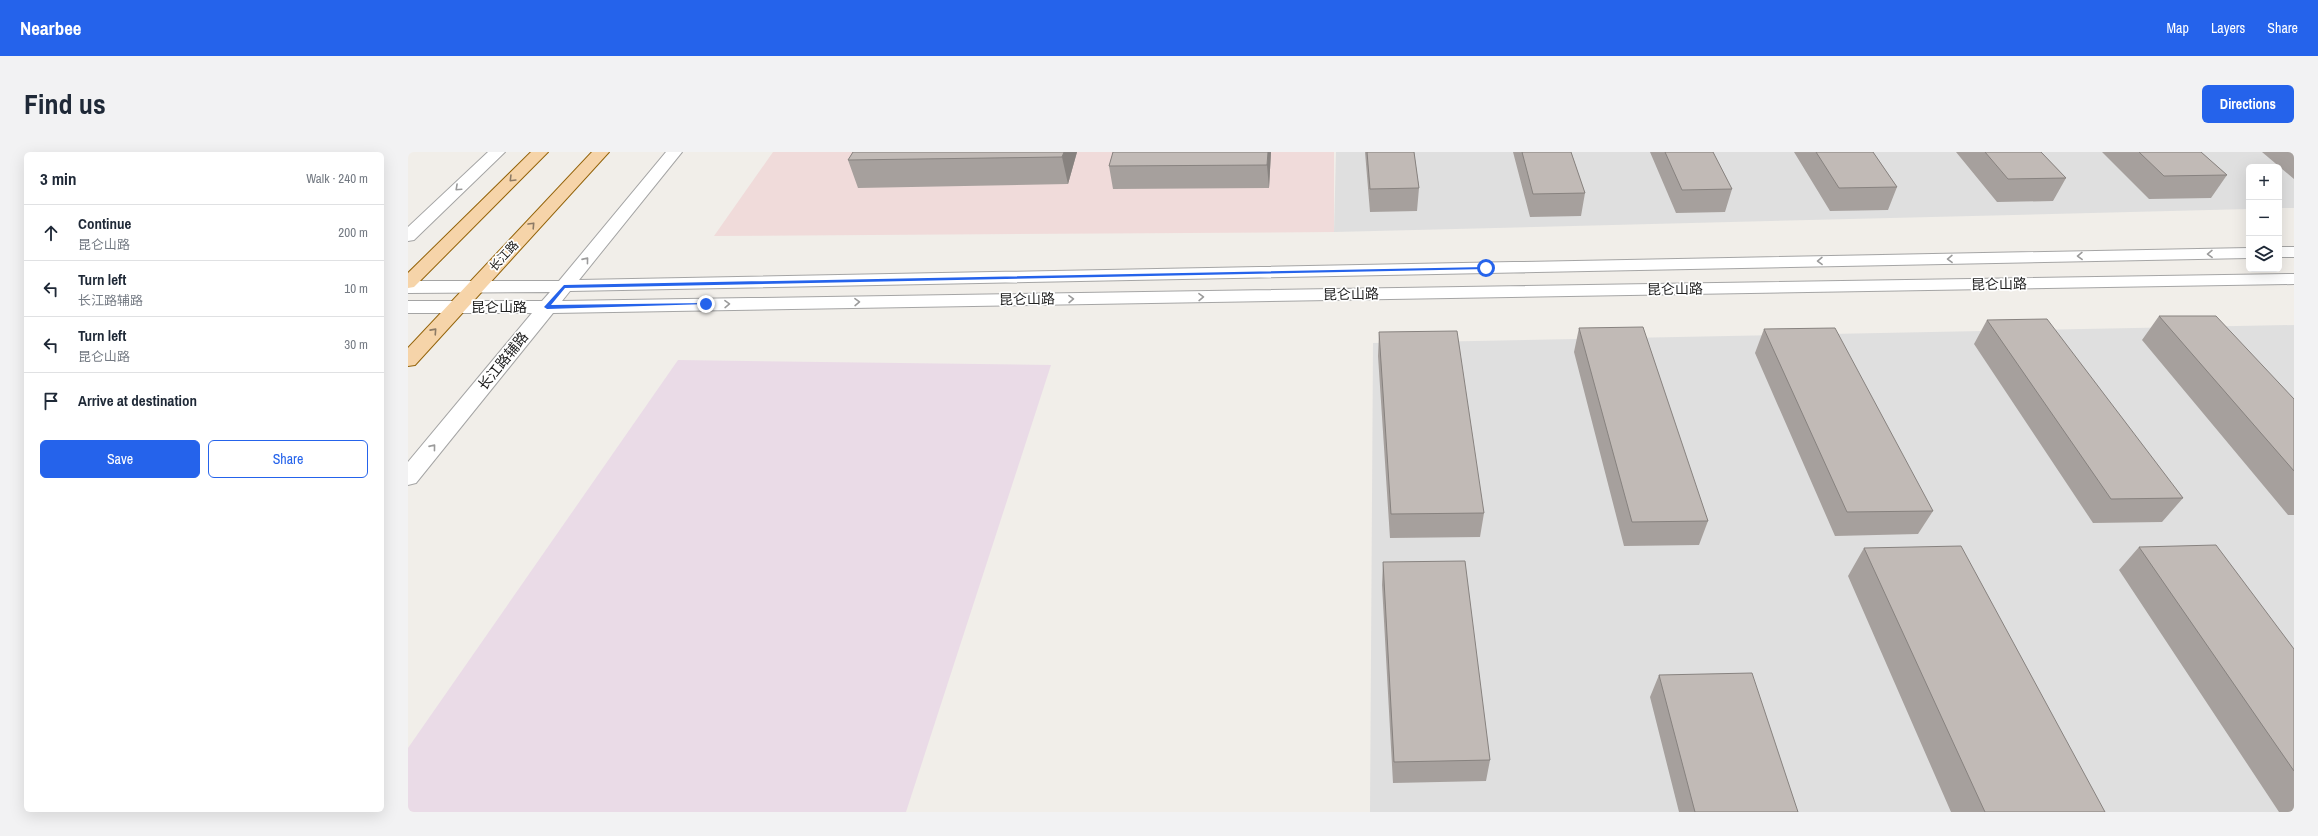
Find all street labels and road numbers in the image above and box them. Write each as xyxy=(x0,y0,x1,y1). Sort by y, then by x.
street label: 长江路 xyxy=(486,237,522,275)
street label: 昆仑山路 xyxy=(1971,275,2027,293)
street label: 昆仑山路 xyxy=(1647,280,1703,298)
street label: 昆仑山路 xyxy=(1323,285,1379,303)
street label: 昆仑山路 xyxy=(999,290,1055,308)
street label: 昆仑山路 xyxy=(471,298,527,316)
street label: 长江路辅路 xyxy=(474,328,532,394)

